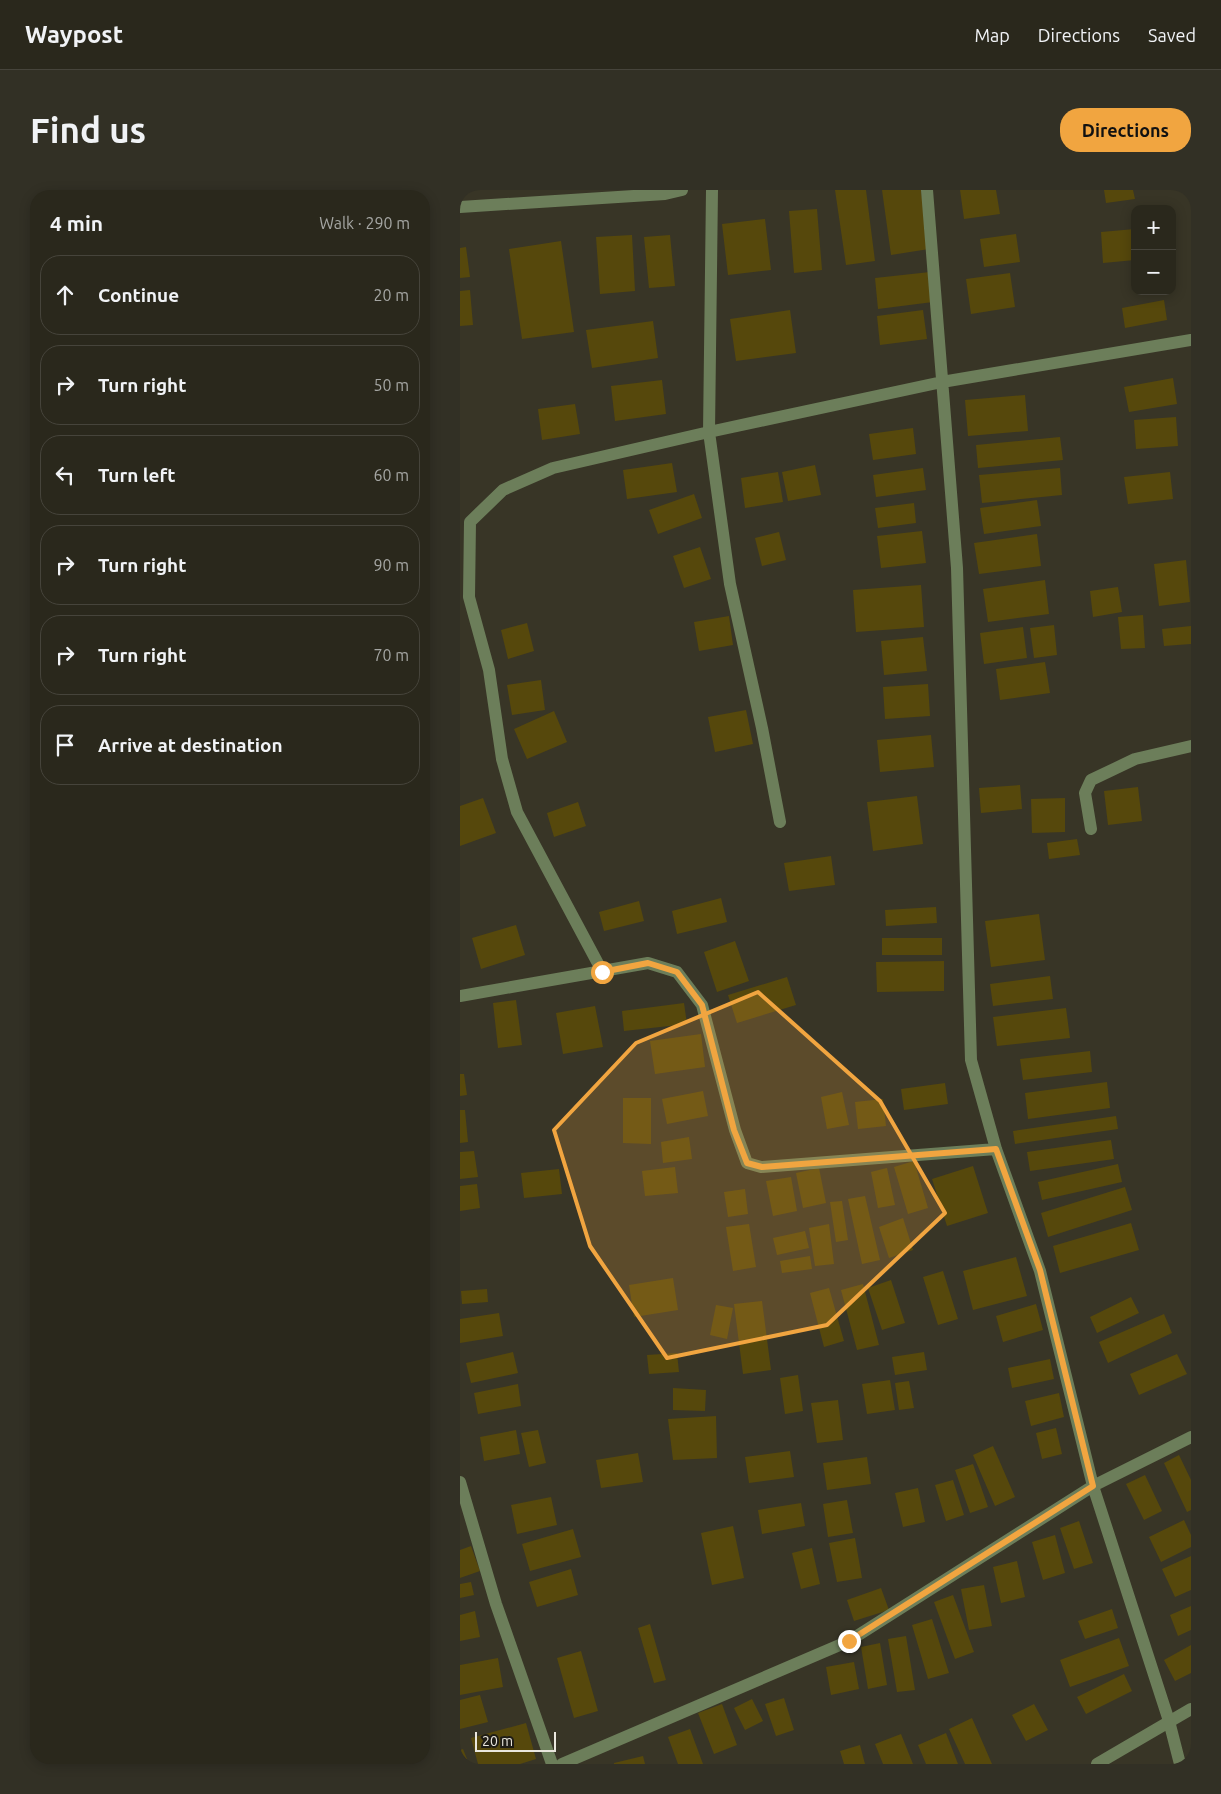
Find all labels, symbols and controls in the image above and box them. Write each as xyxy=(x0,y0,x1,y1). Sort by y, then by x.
text: Waypost xyxy=(25,21,123,48)
text: Map xyxy=(974,25,1010,45)
text: Directions xyxy=(1038,25,1120,45)
text: Saved xyxy=(1148,25,1196,45)
button: Directions xyxy=(1060,108,1191,152)
text: Find us xyxy=(30,110,146,150)
map controls xyxy=(1131,205,1176,295)
button: + xyxy=(1131,205,1176,250)
text: 4 min xyxy=(50,211,103,235)
text: Walk · 290 m xyxy=(319,214,410,232)
button: − xyxy=(1131,250,1176,295)
icon: ahead xyxy=(51,281,79,309)
text: Continue xyxy=(98,284,179,306)
text: 20 m xyxy=(373,286,409,304)
icon: right xyxy=(51,371,79,399)
text: Turn right xyxy=(98,374,186,396)
text: 50 m xyxy=(373,376,409,394)
icon: left xyxy=(51,461,79,489)
text: Turn left xyxy=(98,464,176,486)
text: 60 m xyxy=(373,466,409,484)
icon: right xyxy=(51,551,79,579)
text: Turn right xyxy=(98,554,186,576)
text: 90 m xyxy=(373,556,409,574)
icon: right xyxy=(51,641,79,669)
text: Turn right xyxy=(98,644,186,666)
text: 70 m xyxy=(373,646,409,664)
icon: arrive xyxy=(51,731,79,759)
text: Arrive at destination xyxy=(98,734,283,756)
route start xyxy=(591,961,614,984)
route end xyxy=(838,1630,861,1653)
scale bar xyxy=(475,1729,556,1752)
text: 20 m xyxy=(482,1733,513,1749)

